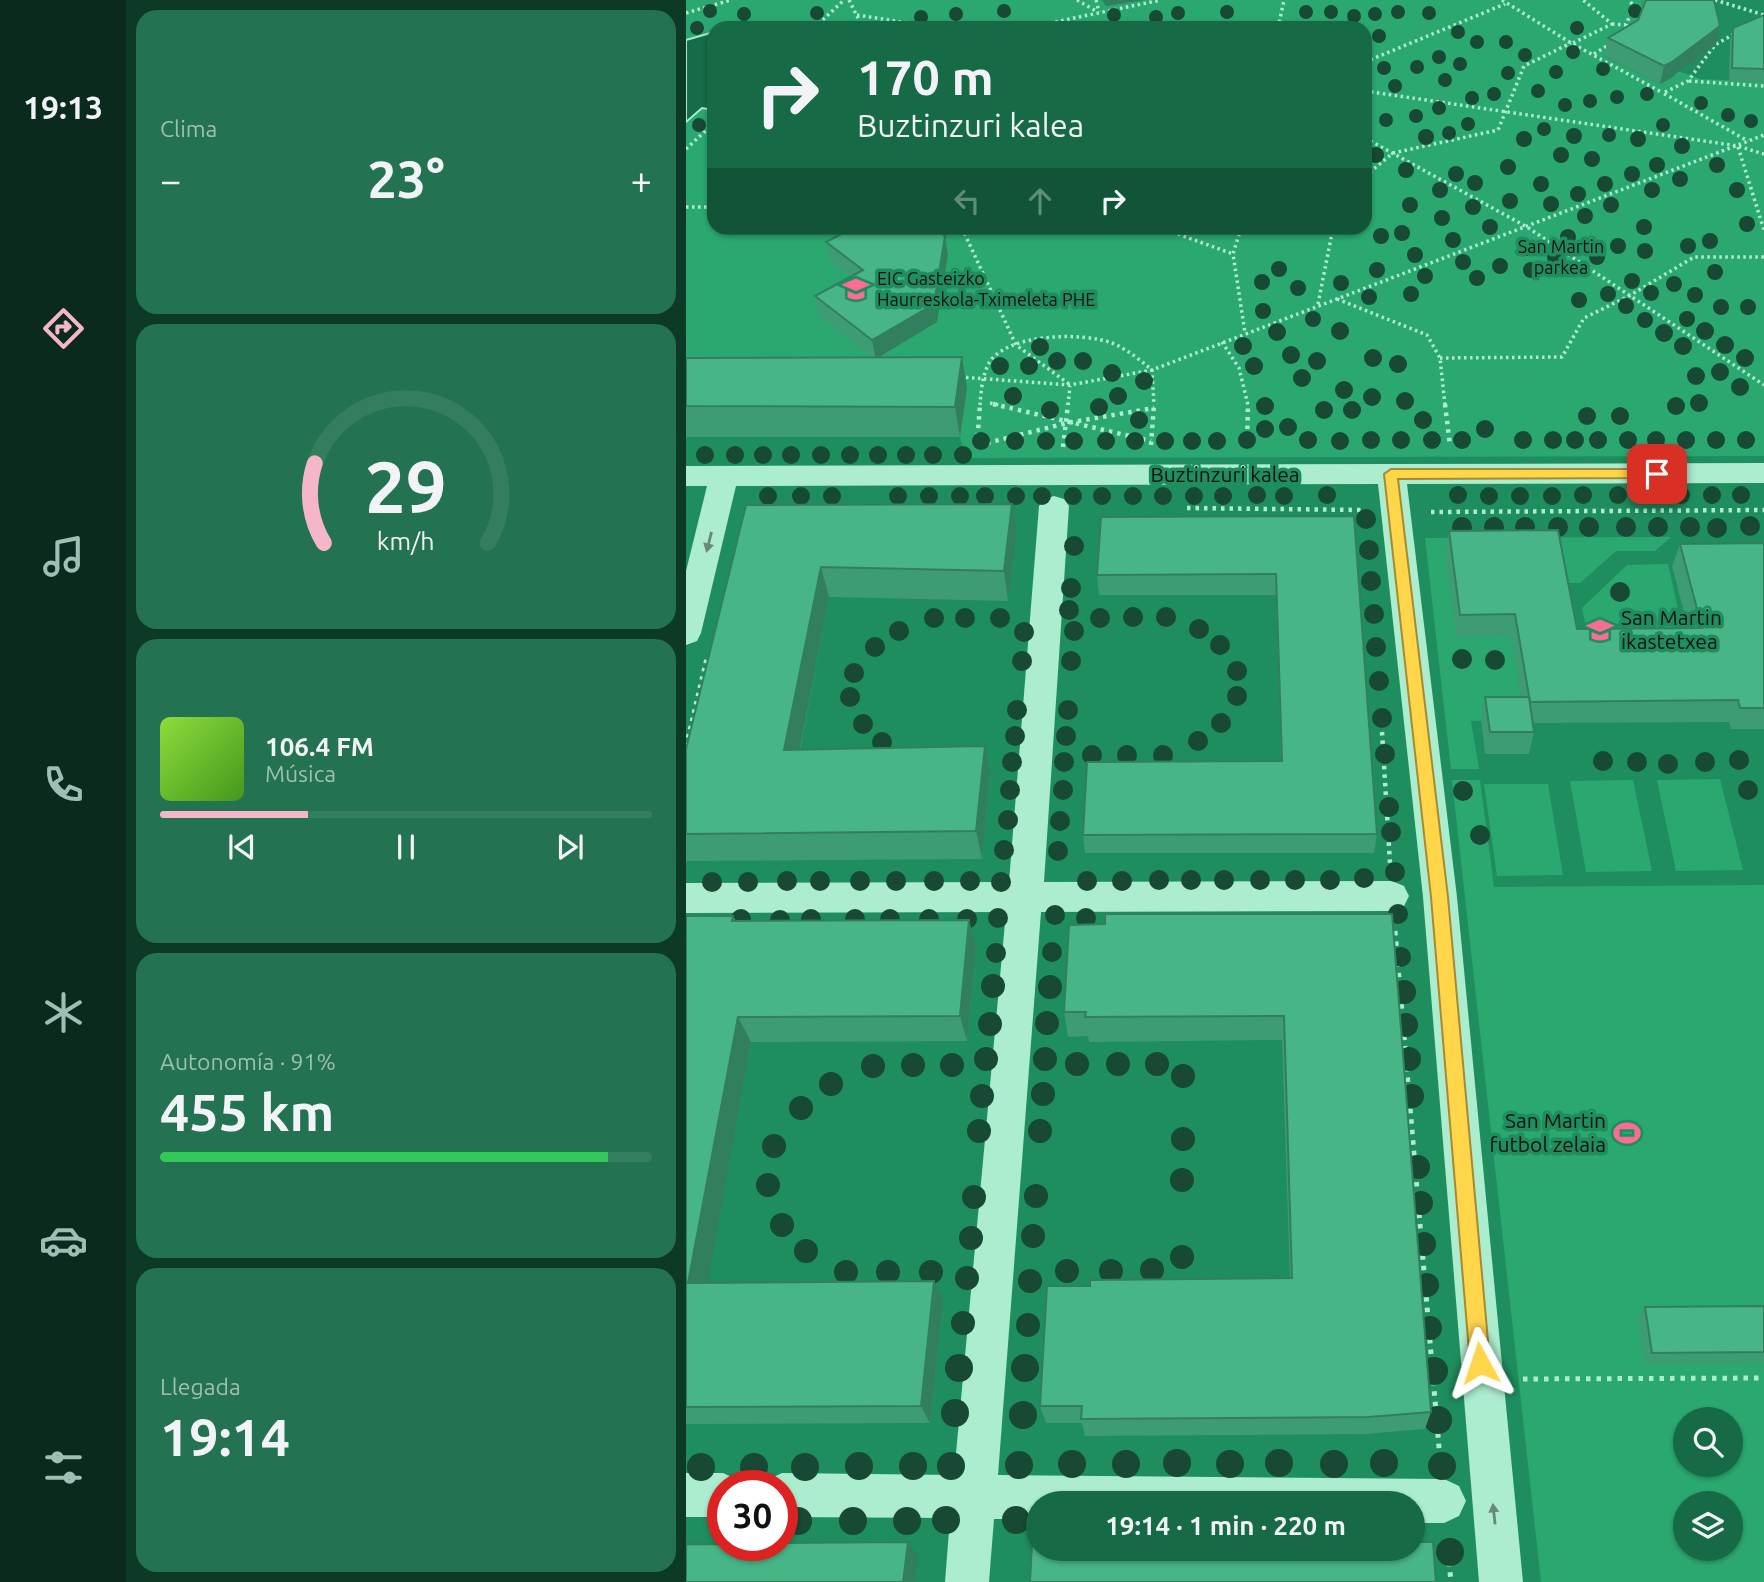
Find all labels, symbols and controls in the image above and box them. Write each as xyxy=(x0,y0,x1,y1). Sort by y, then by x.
icon: right xyxy=(742,49,833,140)
text: 170 m xyxy=(857,49,994,104)
text: 19:13 xyxy=(23,89,103,125)
text: Buztinzuri kalea xyxy=(857,107,1084,143)
text: Clima xyxy=(160,116,217,141)
text: 23° xyxy=(367,150,445,208)
text: − xyxy=(160,159,181,201)
text: + xyxy=(631,159,652,201)
icon: left xyxy=(948,182,986,220)
icon: ahead xyxy=(1021,182,1059,220)
icon: right xyxy=(1094,182,1132,220)
park label: San Martin parkea xyxy=(1518,236,1604,277)
place label: EIC Gasteizko Haurreskola-Tximeleta PHE xyxy=(877,268,1095,309)
school or university icon: EIC Gasteizko Haurreskola-Tximeleta PHE xyxy=(841,274,871,304)
icon: directions xyxy=(39,304,88,353)
pin xyxy=(1627,444,1687,504)
text: 29 xyxy=(365,445,447,527)
icon: arrive xyxy=(1638,455,1676,493)
street label: Buztinzuri kalea xyxy=(1150,462,1300,486)
text: km/h xyxy=(377,526,435,554)
one-way arrow xyxy=(703,531,714,553)
icon: music xyxy=(39,532,88,581)
place label: San Martin ikastetxea xyxy=(1621,605,1722,653)
school or university icon: San Martin ikastetxea xyxy=(1585,615,1615,645)
text: 106.4 FM xyxy=(265,732,374,761)
icon: phone xyxy=(39,760,88,809)
text: Música xyxy=(265,761,336,786)
icon: previous xyxy=(223,828,261,866)
icon: pause xyxy=(387,828,425,866)
icon: next xyxy=(551,828,589,866)
icon: climate xyxy=(39,988,88,1037)
text: Autonomía · 91% xyxy=(160,1049,336,1074)
text: 455 km xyxy=(160,1083,334,1141)
place label: San Martin futbol zelaia xyxy=(1490,1108,1606,1156)
sports icon: San Martin futbol zelaia xyxy=(1612,1118,1642,1148)
icon: car xyxy=(39,1216,88,1265)
position arrow xyxy=(1443,1326,1517,1400)
text: Llegada xyxy=(160,1374,241,1399)
map controls xyxy=(1673,1407,1743,1561)
button: search xyxy=(1673,1407,1743,1477)
text: 19:14 xyxy=(160,1408,290,1466)
icon: filters xyxy=(39,1443,88,1492)
speed limit sign: 30 xyxy=(707,1470,798,1561)
button: layers xyxy=(1673,1491,1743,1561)
one-way arrow xyxy=(1488,1503,1499,1525)
text: 19:14 · 1 min · 220 m xyxy=(1105,1511,1346,1540)

